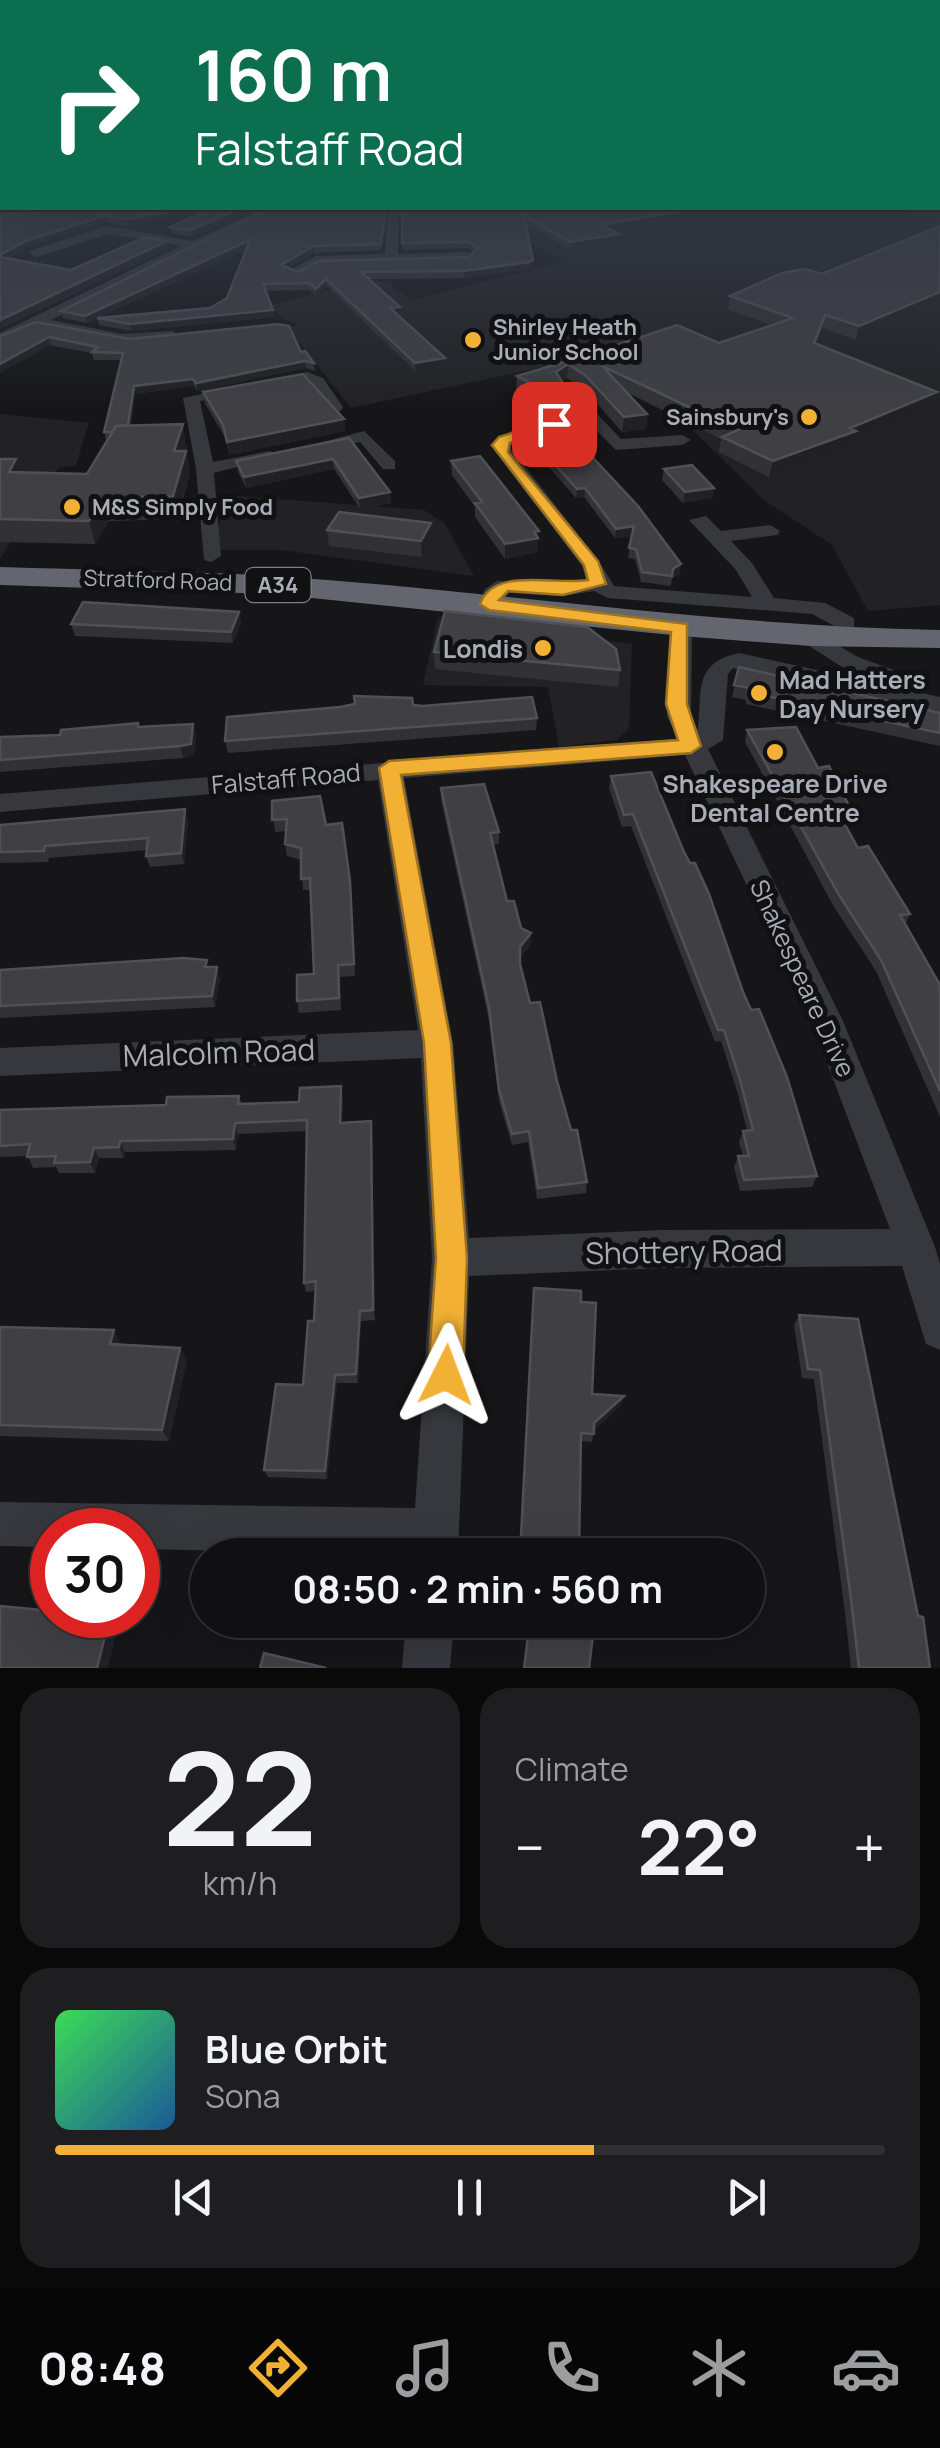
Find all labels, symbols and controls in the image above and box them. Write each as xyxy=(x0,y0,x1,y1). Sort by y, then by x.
text: 160 m xyxy=(195,26,392,122)
icon: right xyxy=(30,40,160,170)
text: Falstaff Road xyxy=(195,117,464,179)
place label: Shirley Heath Junior School xyxy=(493,312,639,367)
marker: Shirley Heath Junior School xyxy=(462,329,484,351)
pin xyxy=(512,382,597,467)
icon: arrive xyxy=(527,397,582,452)
place label: Sainsbury's xyxy=(666,402,789,432)
marker: Sainsbury's xyxy=(798,406,820,428)
place label: M&S Simply Food xyxy=(92,492,273,522)
marker: M&S Simply Food xyxy=(61,496,83,518)
street label: Stratford Road xyxy=(83,562,233,598)
road number: A34 xyxy=(246,568,310,602)
place label: Londis xyxy=(443,631,523,666)
marker: Londis xyxy=(532,637,554,659)
place label: Mad Hatters Day Nursery xyxy=(779,662,926,726)
marker: Mad Hatters Day Nursery xyxy=(748,682,770,704)
marker: Shakespeare Drive Dental Centre xyxy=(764,741,786,763)
street label: Falstaff Road xyxy=(210,754,362,802)
place label: Shakespeare Drive Dental Centre xyxy=(662,766,888,830)
street label: Shakespeare Drive xyxy=(742,874,864,1082)
street label: Malcolm Road xyxy=(122,1028,316,1076)
street label: Shottery Road xyxy=(585,1229,783,1273)
position arrow xyxy=(394,1323,498,1427)
speed limit sign: 30 xyxy=(30,1508,160,1638)
text: 08:50 · 2 min · 560 m xyxy=(292,1562,663,1614)
text: 22 xyxy=(163,1707,317,1885)
text: Climate xyxy=(515,1747,629,1791)
text: 22° xyxy=(637,1795,761,1898)
text: − xyxy=(515,1809,545,1885)
text: + xyxy=(853,1809,885,1885)
text: km/h xyxy=(203,1861,277,1905)
text: Blue Orbit xyxy=(205,2022,388,2074)
text: Sona xyxy=(205,2074,280,2118)
icon: previous xyxy=(166,2170,221,2225)
icon: pause xyxy=(442,2170,497,2225)
icon: next xyxy=(719,2170,774,2225)
icon: directions xyxy=(243,2333,313,2403)
icon: music xyxy=(390,2333,460,2403)
icon: phone xyxy=(537,2333,607,2403)
icon: climate xyxy=(684,2333,754,2403)
icon: car xyxy=(831,2333,901,2403)
text: 08:48 xyxy=(39,2337,166,2399)

